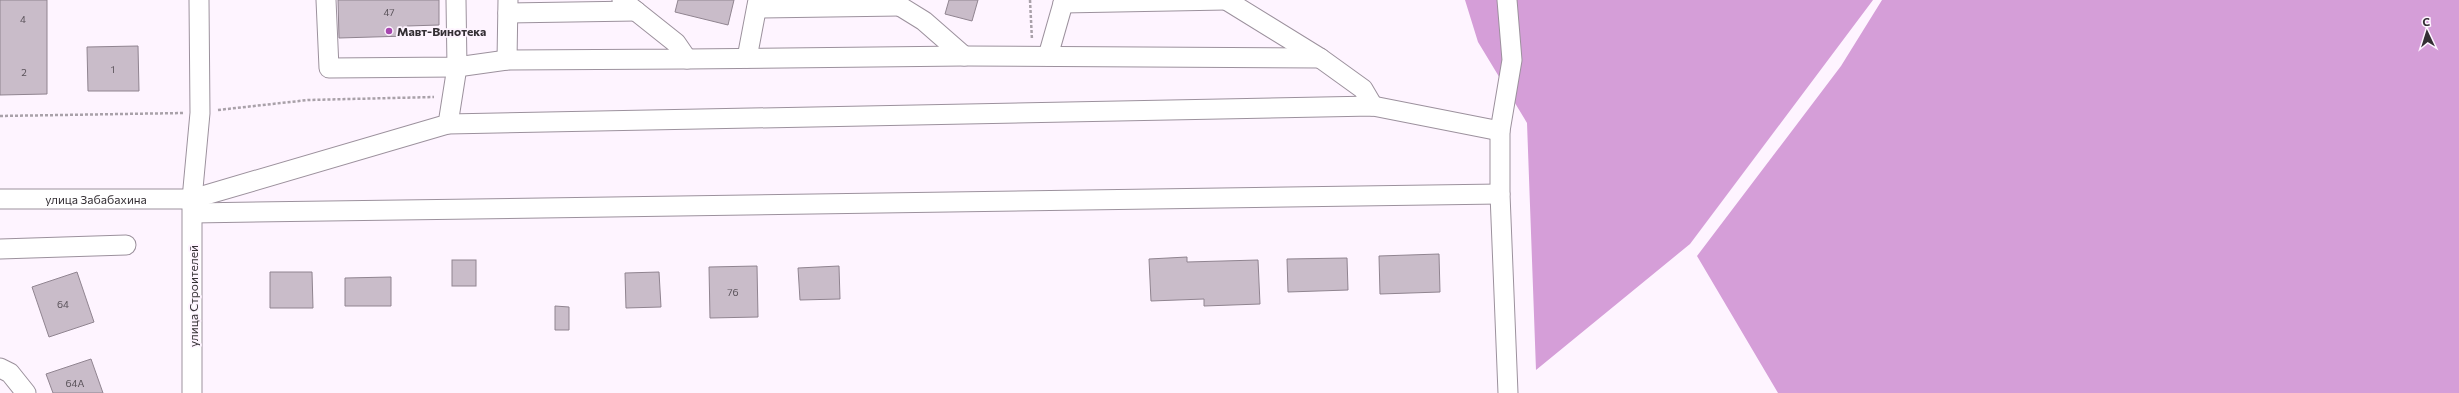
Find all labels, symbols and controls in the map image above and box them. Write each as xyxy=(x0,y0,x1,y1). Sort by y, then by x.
house number: 47 xyxy=(383,6,395,18)
north arrow xyxy=(2407,12,2447,52)
house number: 4 xyxy=(20,13,26,25)
text: С xyxy=(2422,15,2431,28)
place label: Мавт-Винотека xyxy=(397,24,486,38)
marker: Мавт-Винотека xyxy=(384,26,394,36)
house number: 1 xyxy=(111,63,115,75)
house number: 2 xyxy=(21,66,27,78)
street label: улица Забабахина xyxy=(45,192,147,206)
street label: улица Строителей xyxy=(186,245,200,347)
house number: 76 xyxy=(727,286,739,298)
house number: 64 xyxy=(57,298,69,310)
house number: 64А xyxy=(66,377,85,389)

